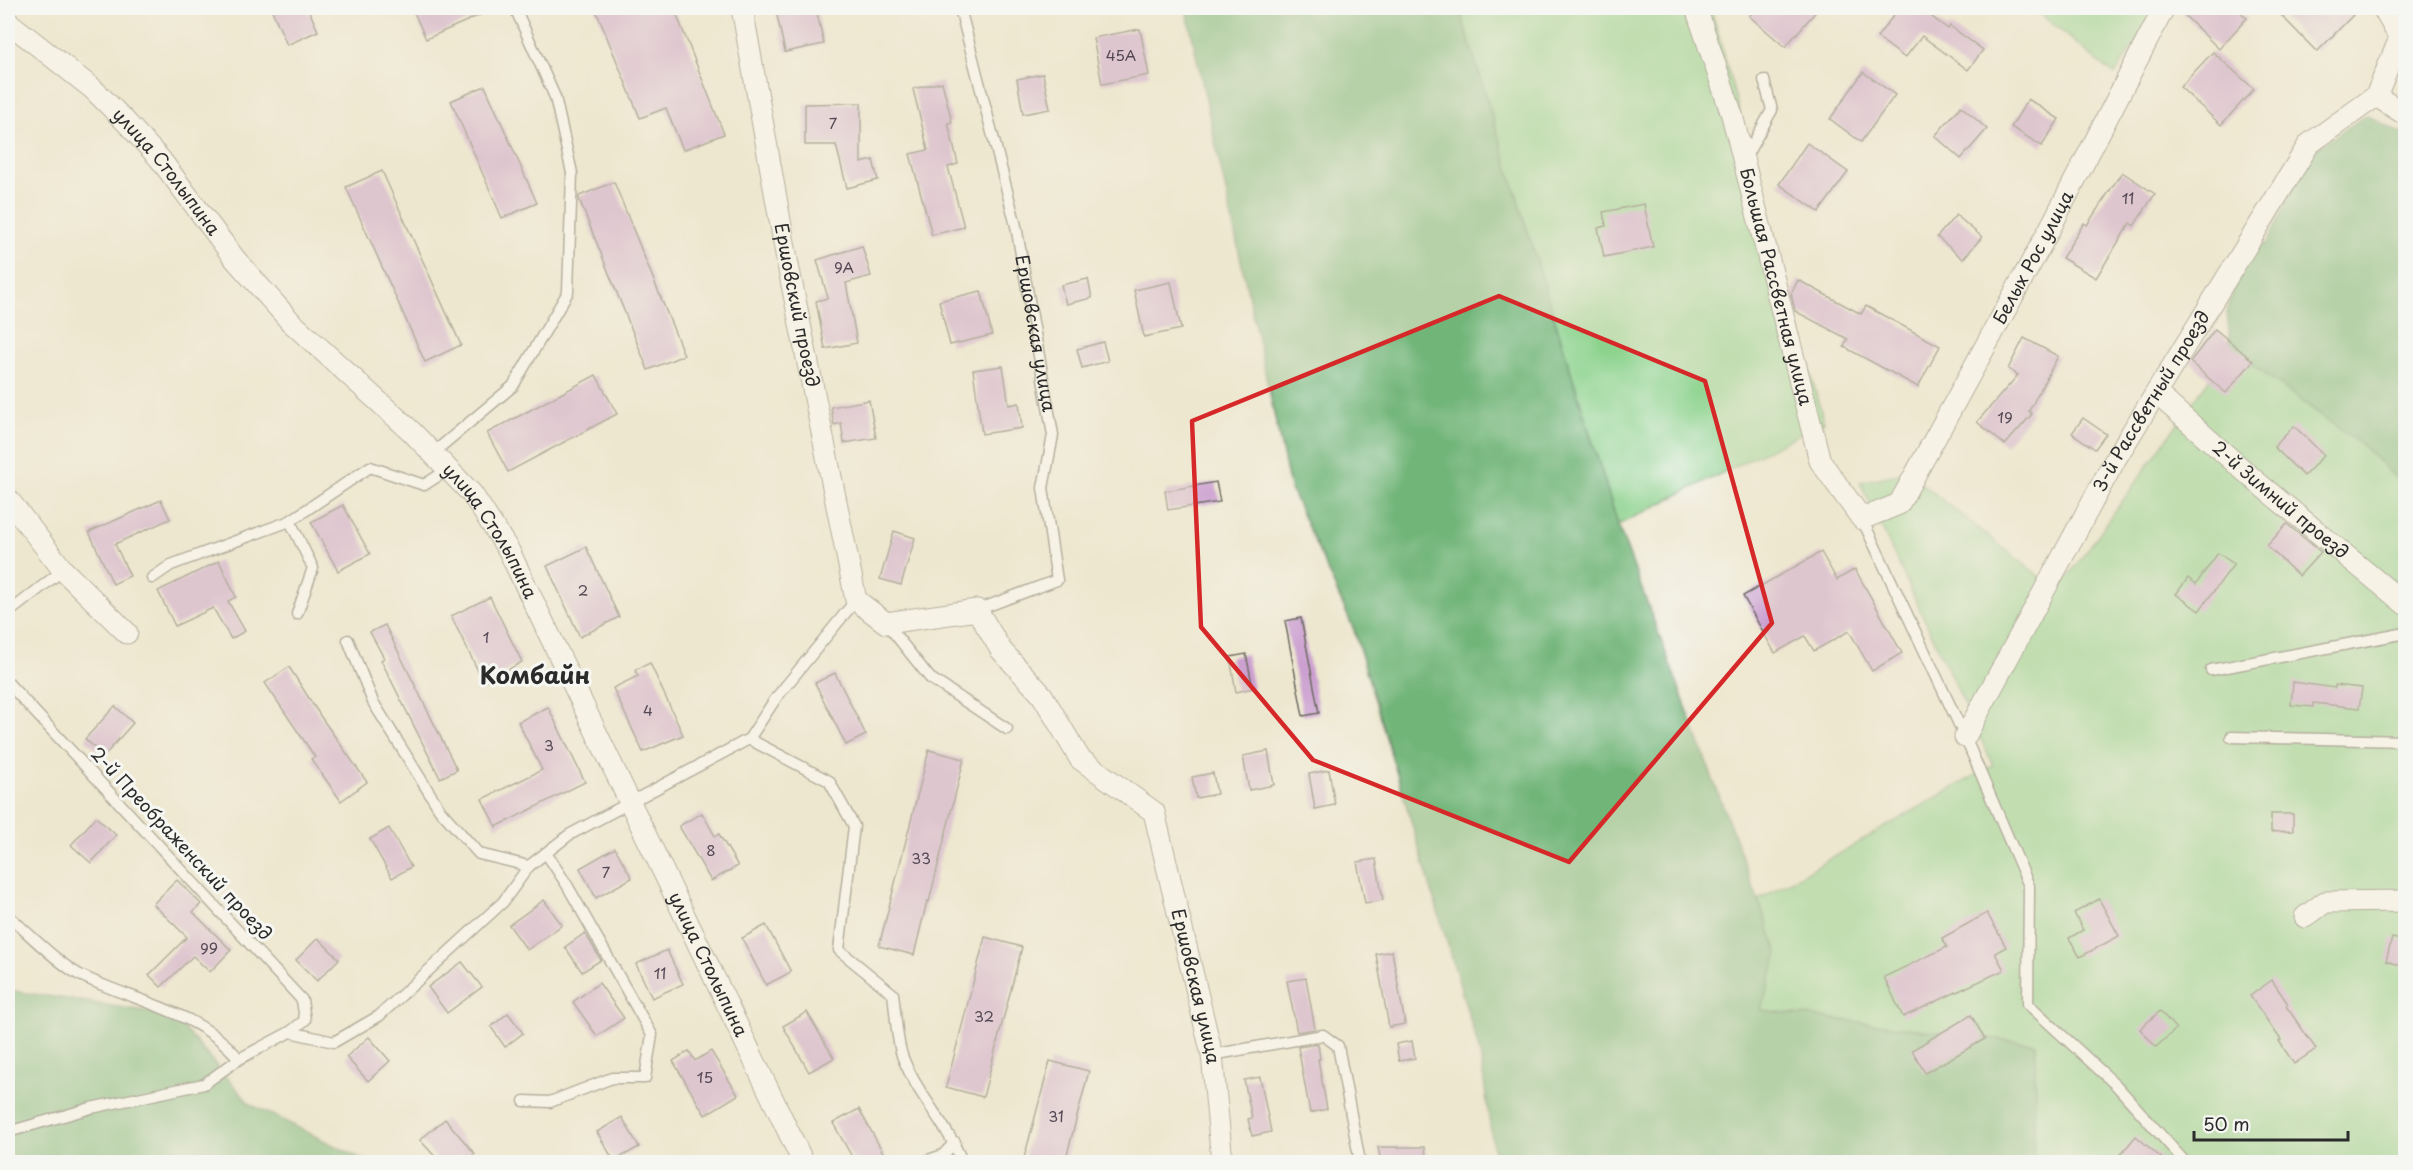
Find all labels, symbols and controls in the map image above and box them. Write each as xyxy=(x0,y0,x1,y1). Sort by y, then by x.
house number: 45А xyxy=(1106,43,1136,66)
street label: улица Столыпина xyxy=(107,101,228,241)
house number: 7 xyxy=(829,111,838,134)
street label: Большая Рассветная улица xyxy=(1734,165,1820,409)
street label: Белых Рос улица xyxy=(1985,185,2079,329)
house number: 11 xyxy=(2122,186,2134,209)
street label: Ершовский проезд xyxy=(769,221,827,389)
street label: Ершовская улица xyxy=(1009,252,1064,414)
house number: 9А xyxy=(834,255,854,278)
street label: 3-й Рассветный проезд xyxy=(2085,305,2216,496)
house number: 19 xyxy=(1997,405,2013,428)
street label: 2-й Зимний проезд xyxy=(2207,434,2355,565)
street label: улица Столыпина xyxy=(437,456,545,603)
house number: 2 xyxy=(578,578,588,601)
house number: 1 xyxy=(483,625,489,648)
district label: Комбайн xyxy=(480,656,590,692)
house number: 4 xyxy=(643,698,653,721)
house number: 3 xyxy=(544,733,554,756)
street label: 2-й Преображенский проезд xyxy=(85,740,279,946)
house number: 8 xyxy=(706,838,716,861)
house number: 33 xyxy=(911,846,931,869)
house number: 7 xyxy=(602,860,611,883)
street label: улица Столыпина xyxy=(663,887,756,1041)
street label: Ершовская улица xyxy=(1166,906,1228,1066)
house number: 99 xyxy=(200,936,218,959)
house number: 11 xyxy=(654,961,666,984)
house number: 32 xyxy=(974,1004,994,1027)
house number: 15 xyxy=(697,1065,713,1088)
house number: 31 xyxy=(1048,1104,1064,1127)
scale bar xyxy=(2194,1104,2348,1142)
text: 50 m xyxy=(2203,1110,2250,1137)

